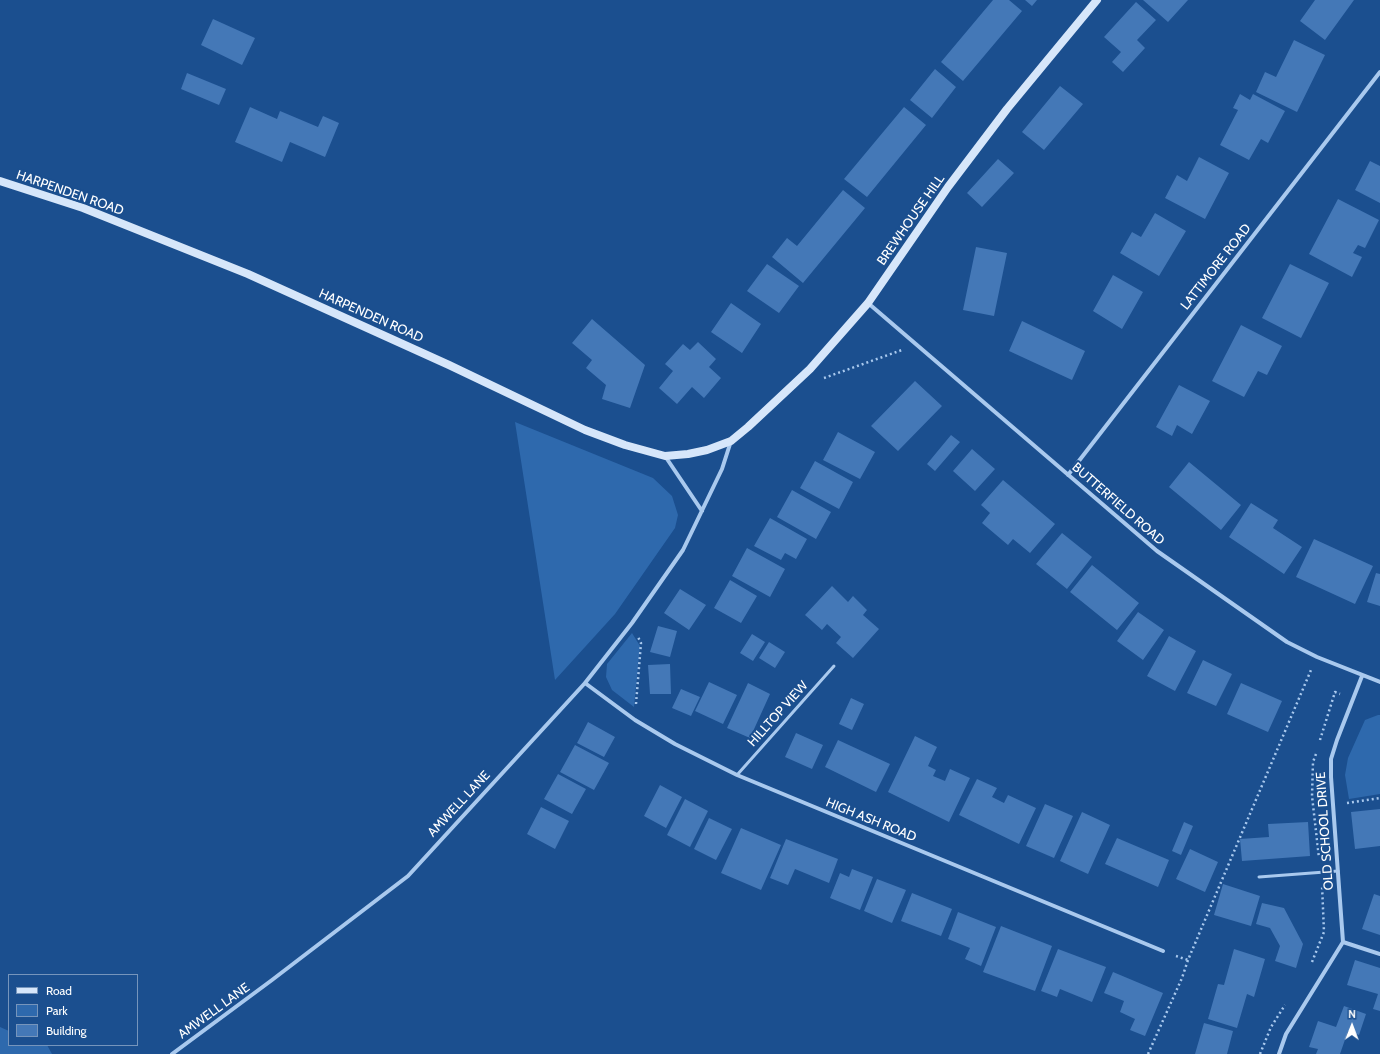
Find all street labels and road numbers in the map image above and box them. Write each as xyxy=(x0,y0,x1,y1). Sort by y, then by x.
street label: HARPENDEN ROAD xyxy=(14,167,126,219)
street label: BREWHOUSE HILL xyxy=(874,172,948,268)
street label: LATTIMORE ROAD xyxy=(1178,221,1254,313)
street label: HARPENDEN ROAD xyxy=(316,286,426,346)
street label: BUTTERFIELD ROAD xyxy=(1069,460,1167,548)
street label: HILLTOP VIEW xyxy=(745,678,811,750)
street label: AMWELL LANE xyxy=(424,768,494,840)
street label: OLD SCHOOL DRIVE xyxy=(1313,771,1337,891)
street label: HIGH ASH ROAD xyxy=(823,795,919,845)
street label: AMWELL LANE xyxy=(175,980,253,1042)

